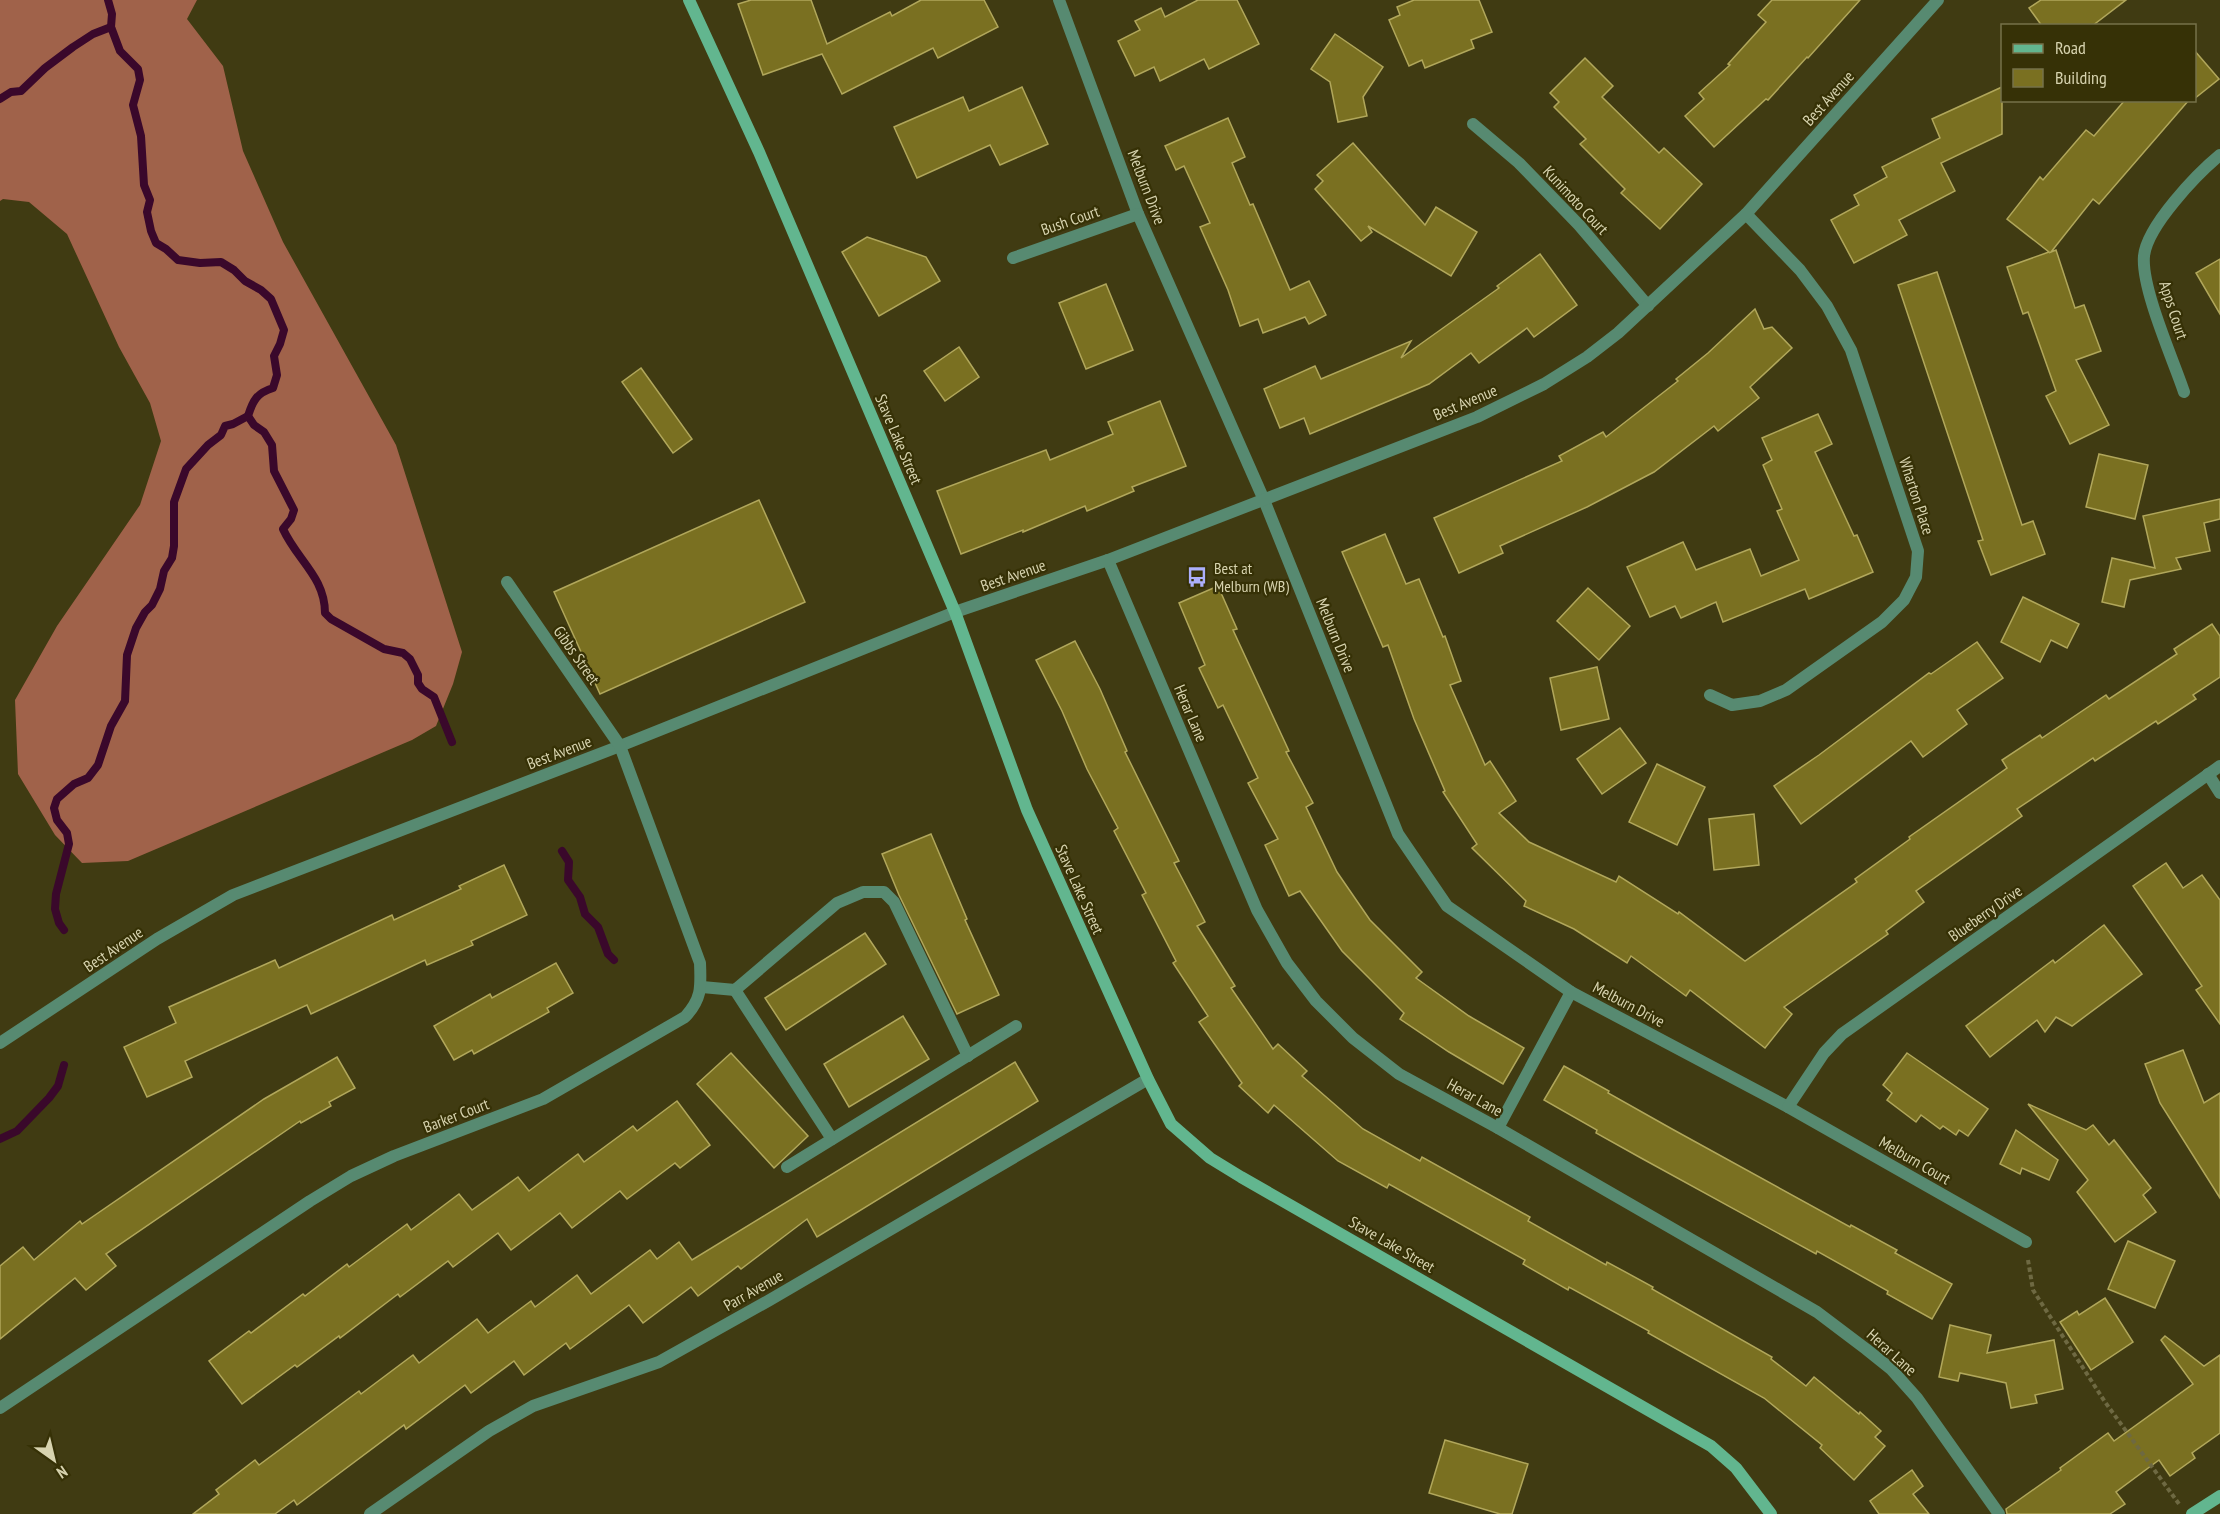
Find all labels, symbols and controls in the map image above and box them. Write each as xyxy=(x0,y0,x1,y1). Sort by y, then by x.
legend xyxy=(2001,24,2196,102)
text: Road xyxy=(2055,36,2086,59)
street label: Best Avenue xyxy=(1798,66,1858,130)
text: Building xyxy=(2055,66,2107,89)
street label: Melburn Drive xyxy=(1124,147,1170,227)
street label: Kunimoto Court xyxy=(1539,161,1613,239)
street label: Bush Court xyxy=(1038,201,1102,239)
street label: Apps Court xyxy=(2155,278,2193,342)
street label: Best Avenue xyxy=(1430,380,1500,424)
street label: Stave Lake Street xyxy=(871,391,927,488)
street label: Wharton Place xyxy=(1895,455,1939,537)
street label: Best Avenue xyxy=(978,555,1048,595)
place label: Best at Melburn (WB) xyxy=(1214,558,1289,596)
bus stop icon: Best at Melburn (WB) xyxy=(1185,565,1209,589)
street label: Melburn Drive xyxy=(1312,595,1360,675)
street label: Gibbs Street xyxy=(550,622,605,689)
street label: Herar Lane xyxy=(1170,681,1212,745)
street label: Best Avenue xyxy=(524,731,594,773)
street label: Stave Lake Street xyxy=(1051,841,1109,937)
street label: Blueberry Drive xyxy=(1944,880,2026,946)
street label: Best Avenue xyxy=(79,922,147,976)
street label: Melburn Drive xyxy=(1590,977,1668,1031)
street label: Herar Lane xyxy=(1444,1074,1506,1120)
street label: Barker Court xyxy=(420,1093,492,1137)
street label: Melburn Court xyxy=(1876,1132,1955,1189)
street label: Stave Lake Street xyxy=(1345,1211,1439,1277)
street label: Parr Avenue xyxy=(720,1265,786,1315)
street label: Herar Lane xyxy=(1863,1324,1921,1380)
north arrow xyxy=(24,1430,84,1490)
text: N xyxy=(53,1462,72,1483)

